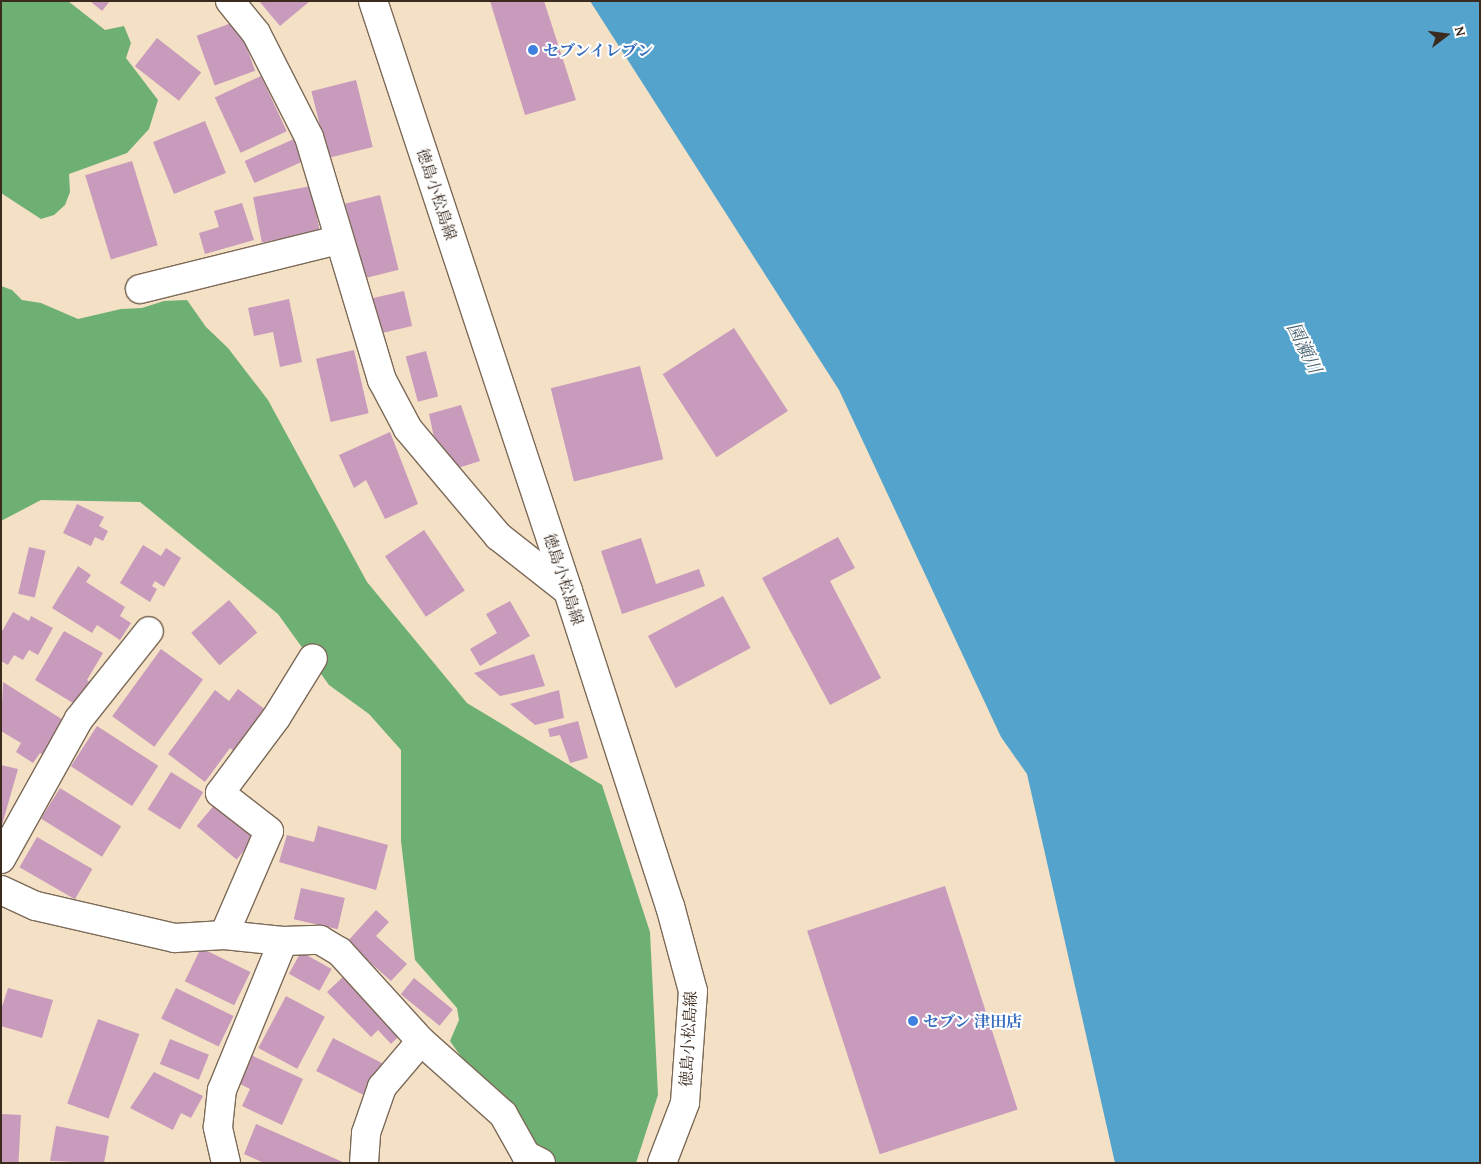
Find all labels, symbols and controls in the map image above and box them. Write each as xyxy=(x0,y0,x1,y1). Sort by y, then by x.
north arrow xyxy=(1421,10,1471,60)
text: N xyxy=(1450,24,1471,38)
place label: セブンイレブン xyxy=(543,40,655,60)
marker: セブンイレブン xyxy=(527,44,539,56)
street label: 徳島小松島線 xyxy=(413,145,461,243)
water label: 園瀬川 xyxy=(1282,319,1326,377)
street label: 徳島小松島線 xyxy=(540,530,588,628)
street label: 徳島小松島線 xyxy=(676,991,700,1087)
place label: セブン 津田店 xyxy=(923,1011,1023,1031)
marker: セブン 津田店 xyxy=(907,1015,919,1027)

